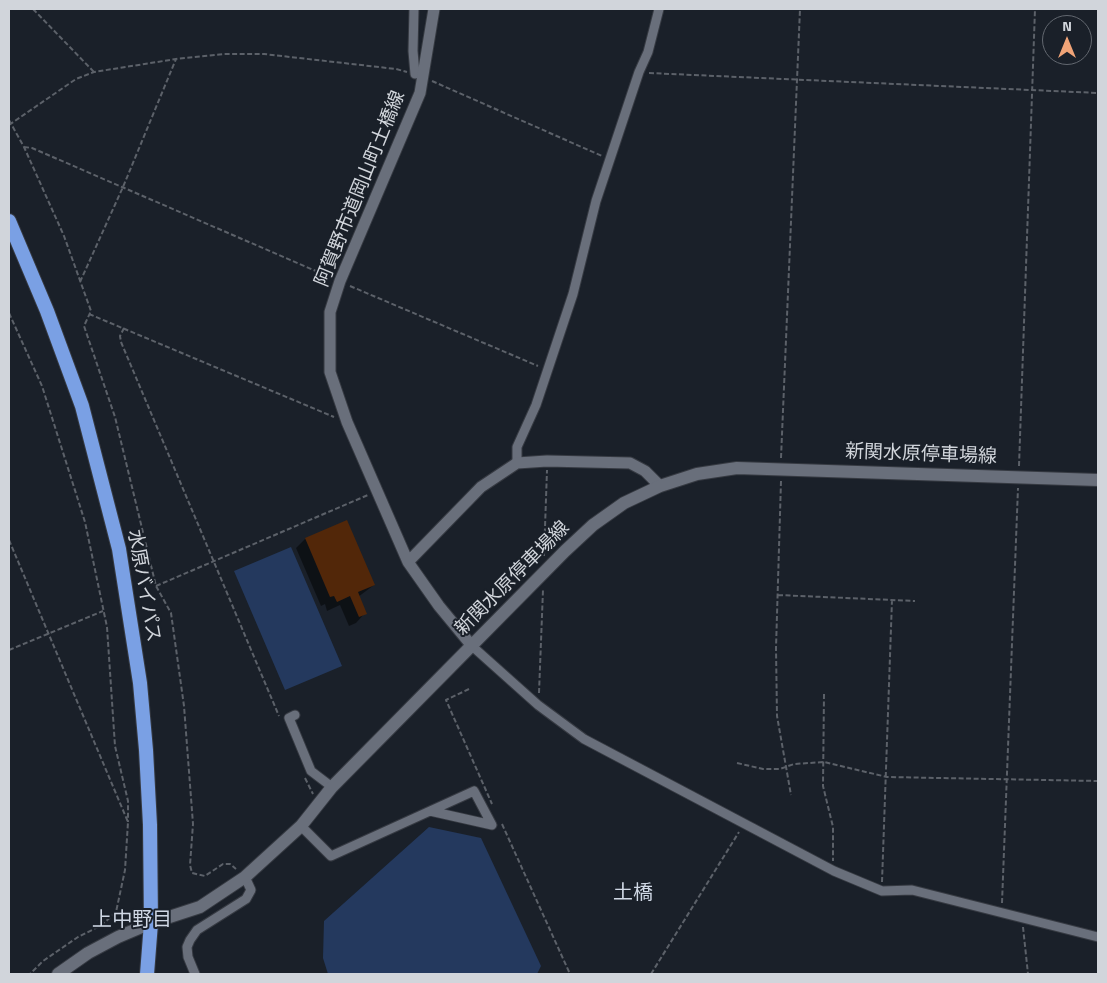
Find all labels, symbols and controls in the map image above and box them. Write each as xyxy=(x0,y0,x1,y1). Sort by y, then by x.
north arrow xyxy=(1042,15,1092,65)
text: N xyxy=(1062,15,1072,36)
street label: 阿賀野市道岡山町土橋線 xyxy=(311,88,411,290)
street label: 新関水原停車場線 xyxy=(845,441,997,469)
street label: 新関水原停車場線 xyxy=(451,517,575,641)
street label: 水原バイパス xyxy=(122,528,164,644)
district label: 土橋 xyxy=(613,882,653,906)
district label: 上中野目 xyxy=(92,909,172,933)

